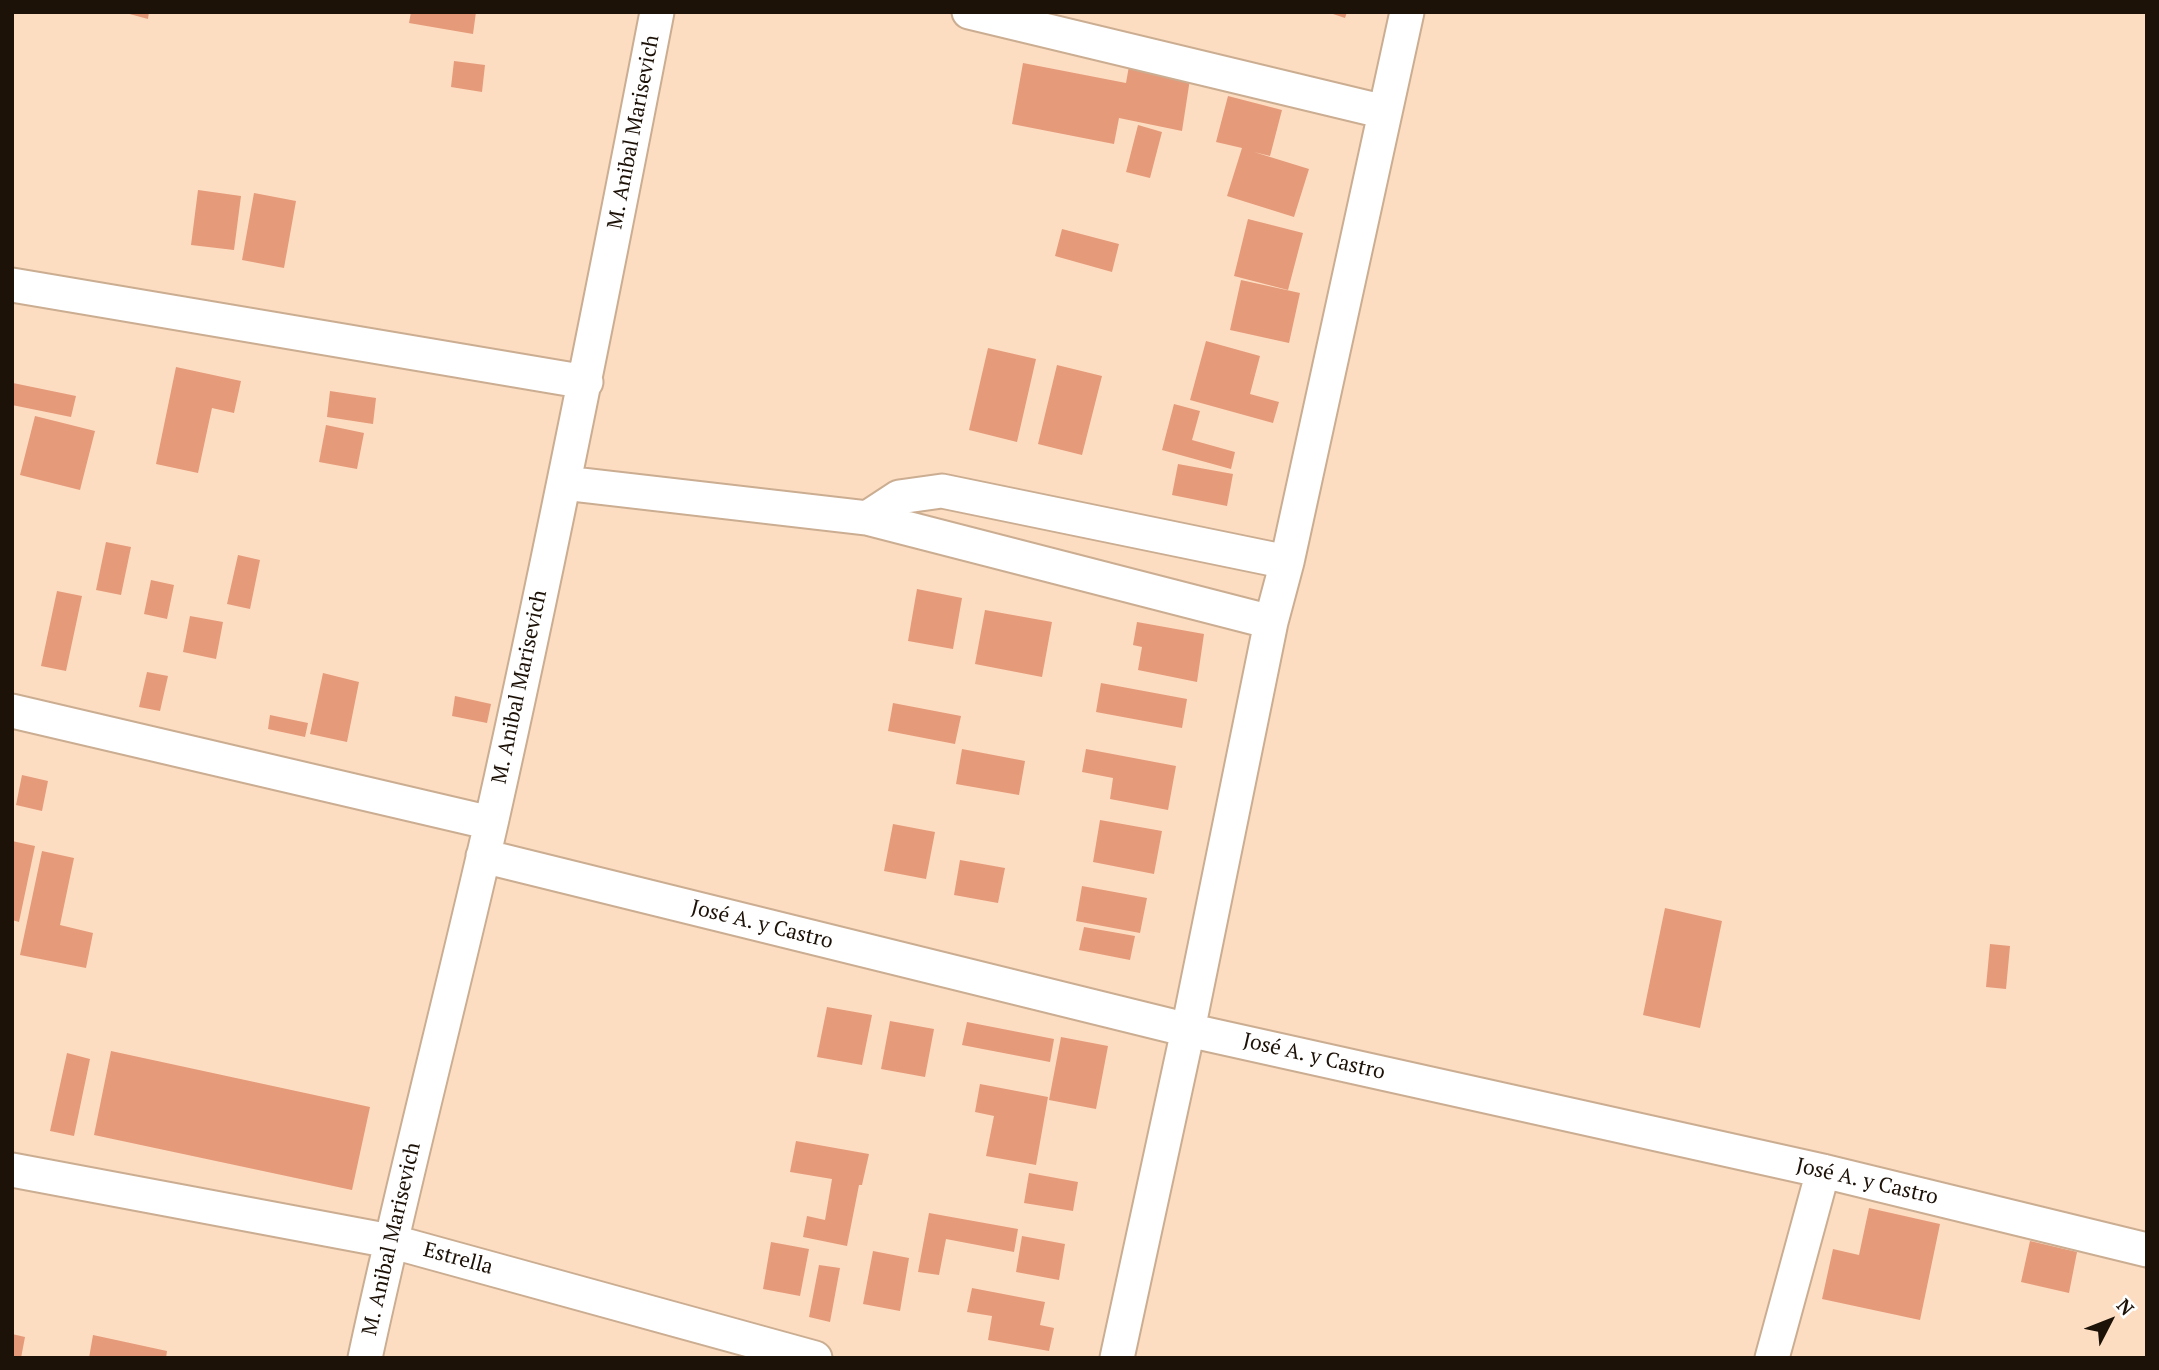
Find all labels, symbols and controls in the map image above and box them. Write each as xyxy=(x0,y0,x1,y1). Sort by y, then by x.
street label: M. Anibal Marisevich xyxy=(603,33,665,231)
street label: M. Anibal Marisevich xyxy=(487,588,553,786)
street label: José A. y Castro xyxy=(688,895,836,955)
street label: José A. y Castro xyxy=(1240,1028,1388,1086)
street label: M. Anibal Marisevich xyxy=(358,1140,426,1338)
street label: José A. y Castro xyxy=(1793,1153,1941,1211)
street label: Estrella xyxy=(420,1238,496,1280)
north arrow xyxy=(2075,1286,2145,1356)
text: N xyxy=(2112,1293,2140,1320)

